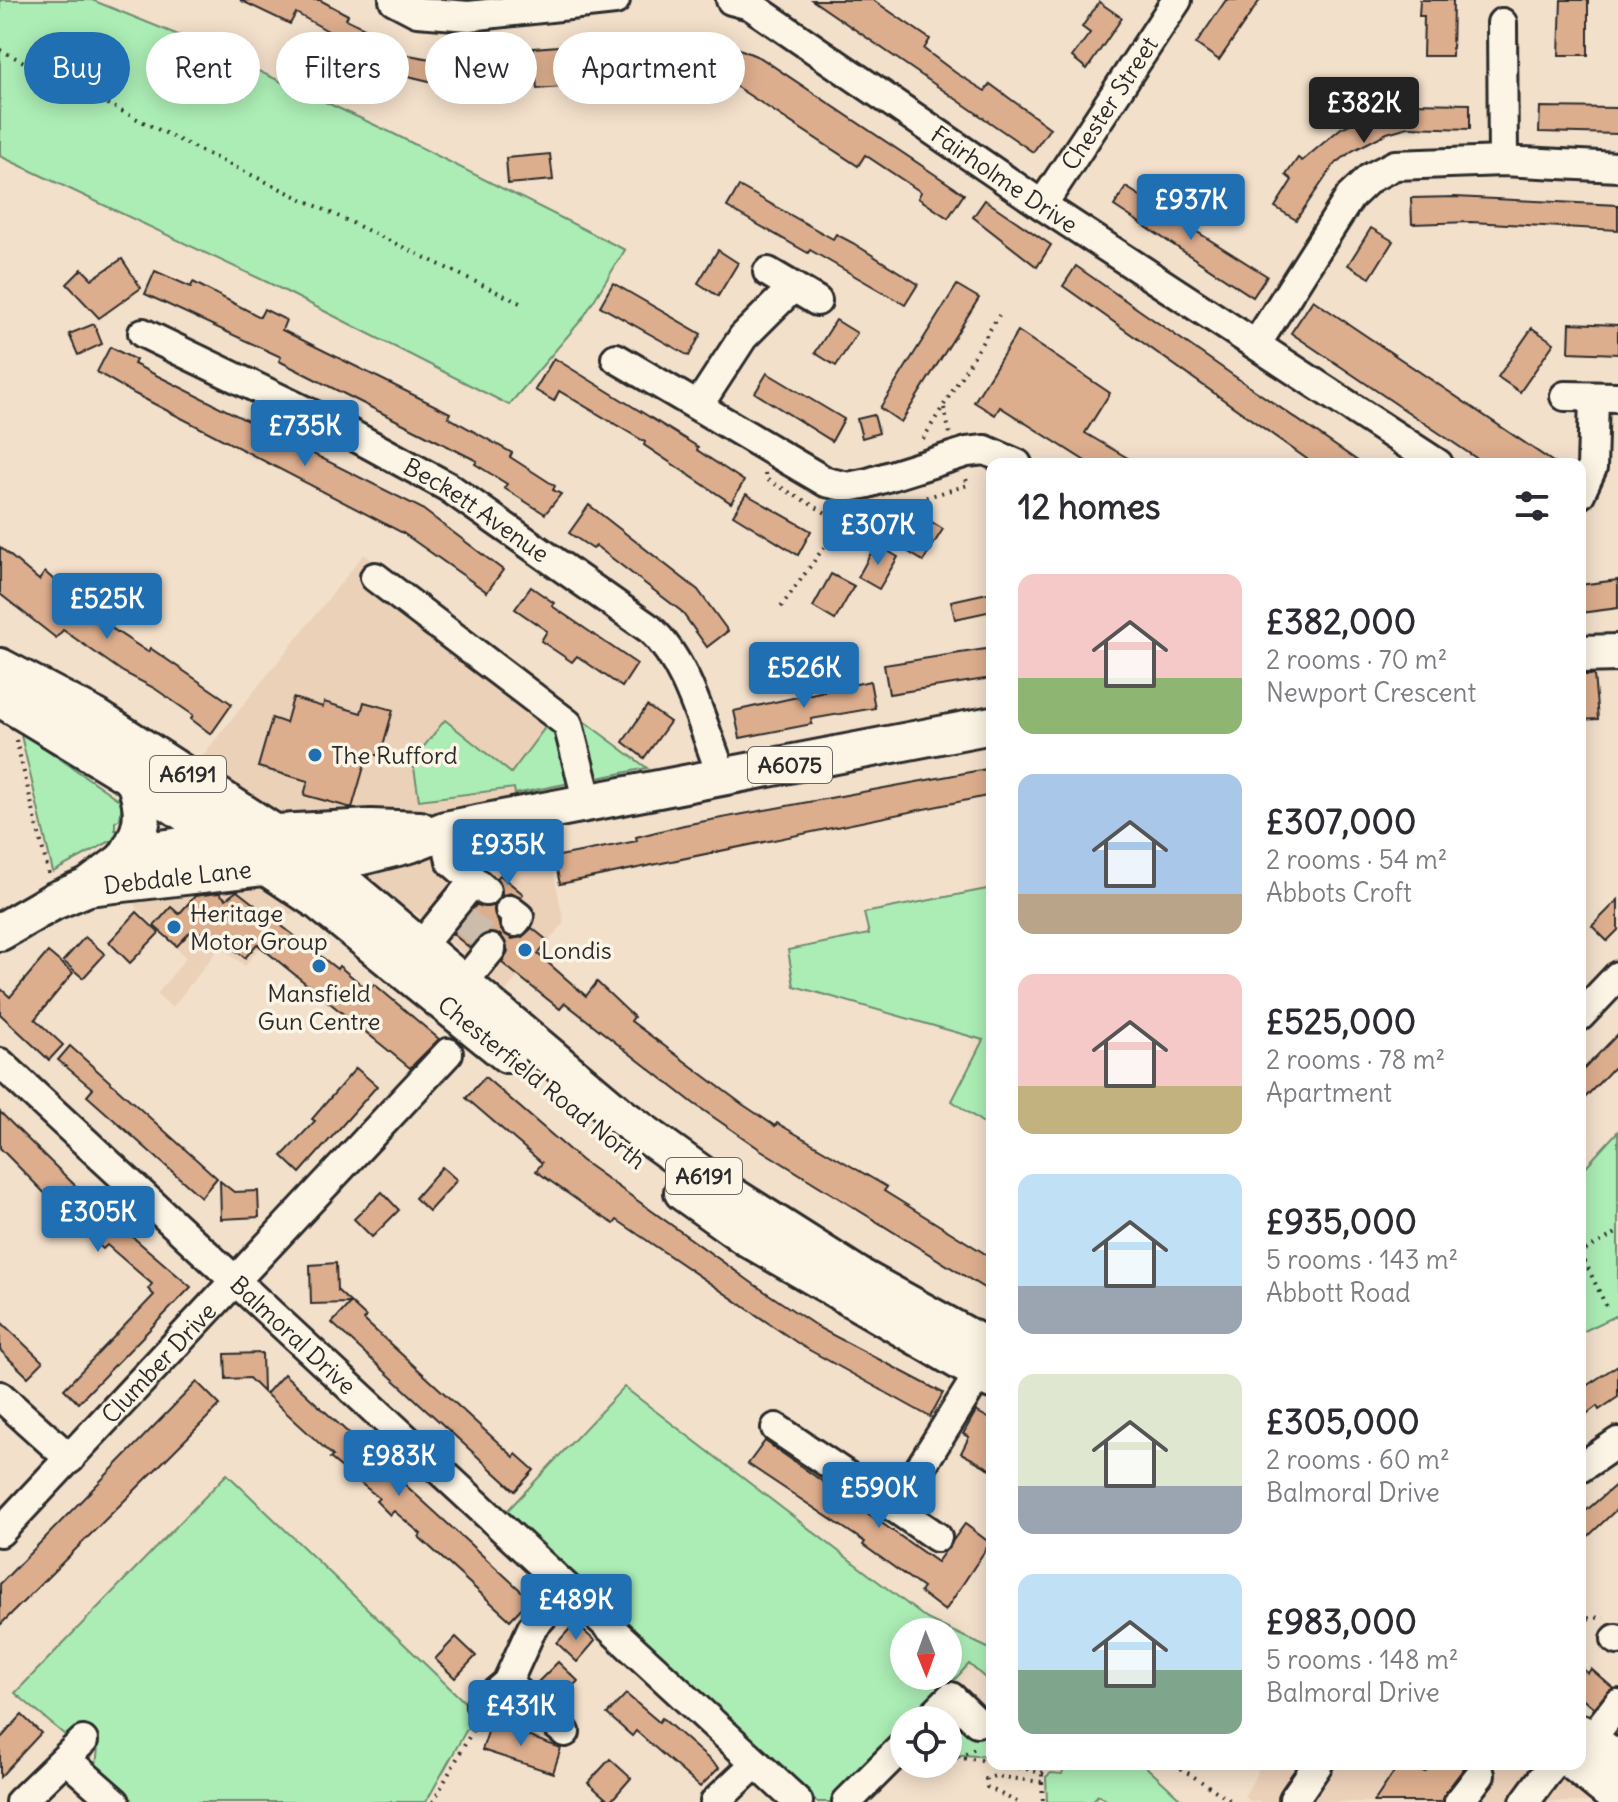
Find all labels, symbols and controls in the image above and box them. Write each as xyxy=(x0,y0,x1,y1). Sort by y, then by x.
street label: Chester Street xyxy=(1054,31,1164,176)
chip: Buy xyxy=(24,32,130,104)
chip: Rent xyxy=(146,32,260,104)
chip: Filters xyxy=(276,32,409,104)
chip: New xyxy=(425,32,537,104)
chip: Apartment xyxy=(553,32,745,104)
pin: £382K xyxy=(1308,77,1420,145)
text: £382K xyxy=(1327,86,1401,119)
street label: Fairholme Drive xyxy=(926,119,1083,239)
pin: £937K xyxy=(1135,174,1247,242)
text: £937K xyxy=(1155,183,1227,216)
pin: £735K xyxy=(249,400,361,468)
text: £735K xyxy=(269,409,341,442)
street label: Beckett Avenue xyxy=(399,451,555,568)
icon: filters xyxy=(1510,484,1554,528)
text: 12 homes xyxy=(1018,485,1161,528)
pin: £307K xyxy=(822,499,934,567)
text: £307K xyxy=(841,508,915,541)
pin: £525K xyxy=(51,573,163,641)
text: £525K xyxy=(70,582,144,615)
text: £382,000 xyxy=(1266,600,1416,643)
icon: home xyxy=(1082,606,1178,702)
pin: £526K xyxy=(748,642,860,710)
text: 2 rooms · 70 m² xyxy=(1266,643,1447,676)
text: £526K xyxy=(767,651,841,684)
text: Newport Crescent xyxy=(1266,676,1476,709)
place label: The Rufford xyxy=(331,740,458,770)
marker: The Rufford xyxy=(306,746,324,764)
road number: A6075 xyxy=(748,747,832,783)
road number: A6191 xyxy=(150,756,226,792)
text: £307,000 xyxy=(1266,800,1416,843)
icon: home xyxy=(1082,806,1178,902)
pin: £935K xyxy=(452,819,564,887)
text: £935K xyxy=(471,828,545,861)
text: 2 rooms · 54 m² xyxy=(1266,843,1448,876)
street label: Debdale Lane xyxy=(102,854,253,900)
text: Abbots Croft xyxy=(1266,876,1412,909)
place label: Heritage Motor Group xyxy=(190,898,328,956)
marker: Heritage Motor Group xyxy=(165,918,183,936)
place label: Londis xyxy=(541,935,612,965)
marker: Londis xyxy=(516,941,534,959)
marker: Mansfield Gun Centre xyxy=(310,957,328,975)
place label: Mansfield Gun Centre xyxy=(258,978,380,1036)
street label: Chesterfield Road North xyxy=(432,989,652,1175)
text: £525,000 xyxy=(1266,1000,1416,1043)
icon: home xyxy=(1082,1006,1178,1102)
text: 2 rooms · 78 m² xyxy=(1266,1043,1445,1076)
text: Apartment xyxy=(1266,1076,1392,1109)
road number: A6191 xyxy=(666,1158,742,1194)
pin: £305K xyxy=(42,1186,154,1254)
text: £305K xyxy=(60,1195,136,1228)
text: £935,000 xyxy=(1266,1200,1417,1243)
icon: home xyxy=(1082,1206,1178,1302)
text: 5 rooms · 143 m² xyxy=(1266,1243,1458,1276)
street label: Balmoral Drive xyxy=(224,1269,363,1400)
text: Abbott Road xyxy=(1266,1276,1411,1309)
street label: Clumber Drive xyxy=(95,1296,222,1429)
text: £305,000 xyxy=(1266,1400,1420,1443)
icon: home xyxy=(1082,1406,1178,1502)
pin: £983K xyxy=(343,1430,455,1498)
text: £983K xyxy=(362,1439,436,1472)
text: 2 rooms · 60 m² xyxy=(1266,1443,1450,1476)
pin: £590K xyxy=(823,1462,935,1530)
text: £590K xyxy=(840,1471,918,1504)
text: Balmoral Drive xyxy=(1266,1476,1440,1509)
pin: £489K xyxy=(520,1574,632,1642)
text: £489K xyxy=(539,1583,613,1616)
text: £983,000 xyxy=(1266,1600,1417,1643)
icon: home xyxy=(1082,1606,1178,1702)
north arrow xyxy=(890,1618,962,1690)
map controls xyxy=(890,1618,962,1778)
text: 5 rooms · 148 m² xyxy=(1266,1643,1459,1676)
text: Balmoral Drive xyxy=(1266,1676,1440,1709)
pin: £431K xyxy=(465,1680,577,1748)
text: £431K xyxy=(486,1689,556,1722)
button: locate xyxy=(890,1706,962,1778)

